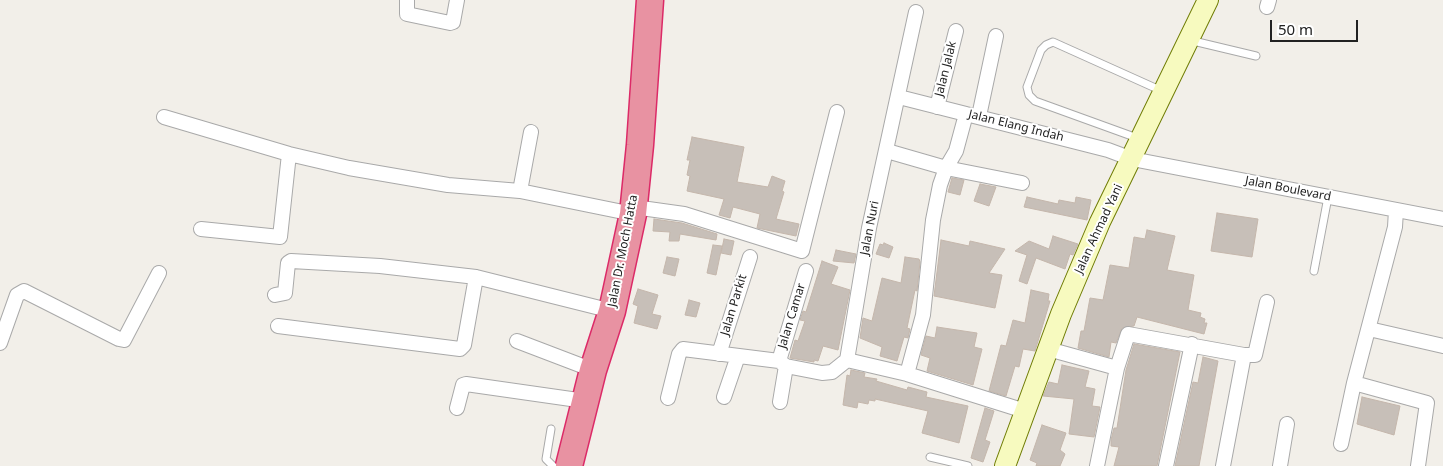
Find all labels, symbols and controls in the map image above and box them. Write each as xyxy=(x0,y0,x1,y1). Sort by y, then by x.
scale bar xyxy=(1273,10,1360,42)
text: 50 m xyxy=(1278,19,1313,39)
street label: Jalan Jalak xyxy=(932,40,960,98)
street label: Jalan Elang Indah xyxy=(967,107,1065,145)
street label: Jalan Boulevard xyxy=(1244,174,1332,204)
street label: Jalan Ahmad Yani xyxy=(1072,182,1126,276)
street label: Jalan Dr. Moch Hatta xyxy=(605,194,641,308)
street label: Jalan Nuri xyxy=(858,200,882,256)
street label: Jalan Parkit xyxy=(718,273,750,337)
street label: Jalan Camar xyxy=(775,282,809,350)

